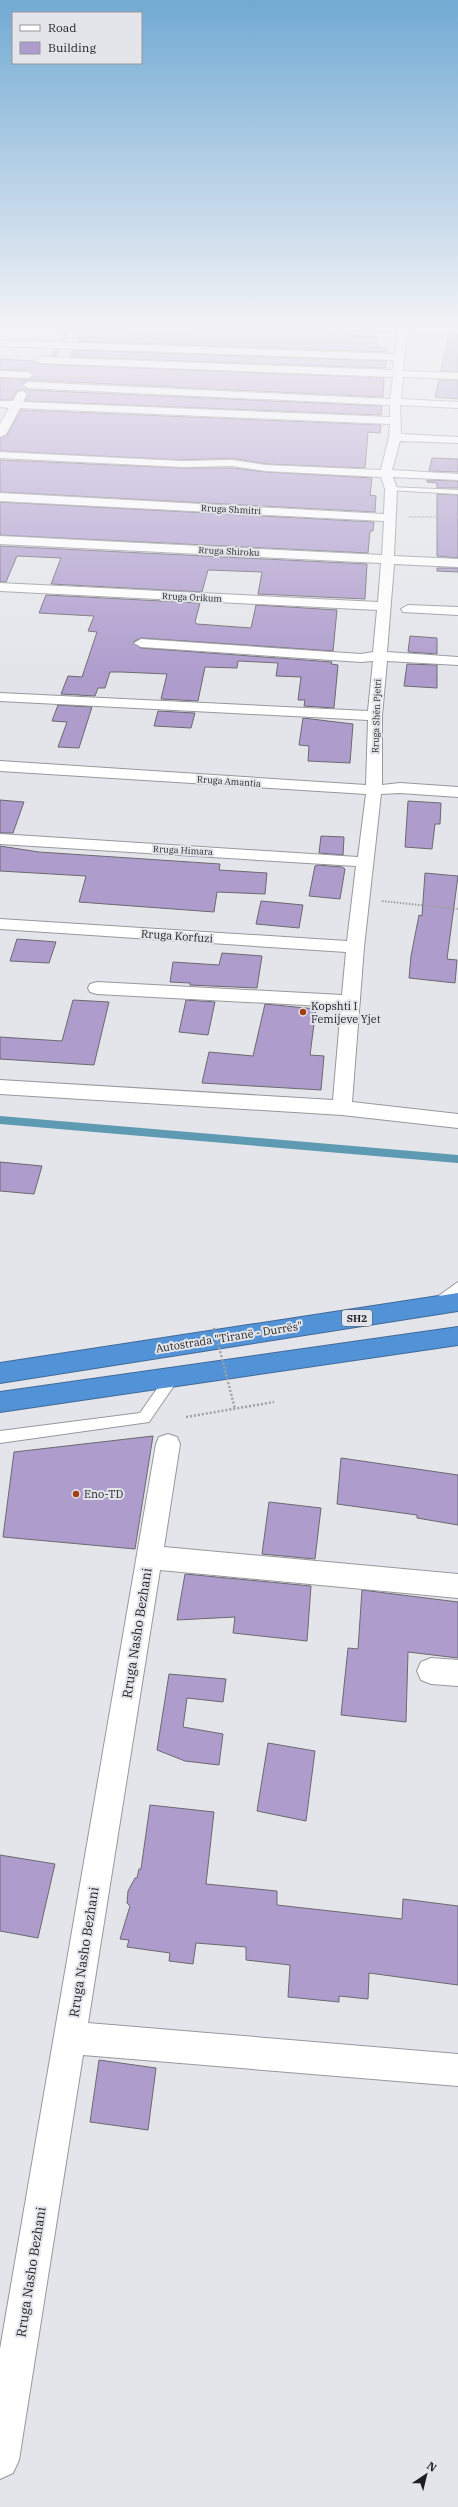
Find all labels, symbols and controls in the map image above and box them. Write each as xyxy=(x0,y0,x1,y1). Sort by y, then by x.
legend xyxy=(12,12,142,64)
text: Road xyxy=(48,20,77,35)
text: Building xyxy=(48,40,96,55)
street label: Rruga Shmitri xyxy=(201,502,261,516)
street label: Rruga Shiroku xyxy=(198,544,260,558)
street label: Rruga Orikum xyxy=(162,590,223,604)
street label: Rruga Shën Pjetri xyxy=(369,678,383,753)
street label: Rruga Amantia xyxy=(197,773,261,789)
street label: Rruga Himara xyxy=(153,843,213,857)
street label: Rruga Korfuzi xyxy=(141,926,214,946)
place label: Kopshti I Femijeve Yjet xyxy=(311,999,381,1026)
marker: Kopshti I Femijeve Yjet xyxy=(298,1007,308,1017)
road number: SH2 xyxy=(342,1310,372,1326)
street label: Autostrada "Tiranë - Durrës" xyxy=(155,1318,303,1356)
place label: Eno-TD xyxy=(84,1487,123,1501)
marker: Eno-TD xyxy=(71,1489,81,1499)
street label: Rruga Nasho Bezhani xyxy=(118,1567,156,1699)
street label: Rruga Nasho Bezhani xyxy=(65,1886,103,2018)
street label: Rruga Nasho Bezhani xyxy=(12,2206,50,2338)
north arrow xyxy=(406,2455,446,2495)
text: N xyxy=(424,2459,440,2475)

